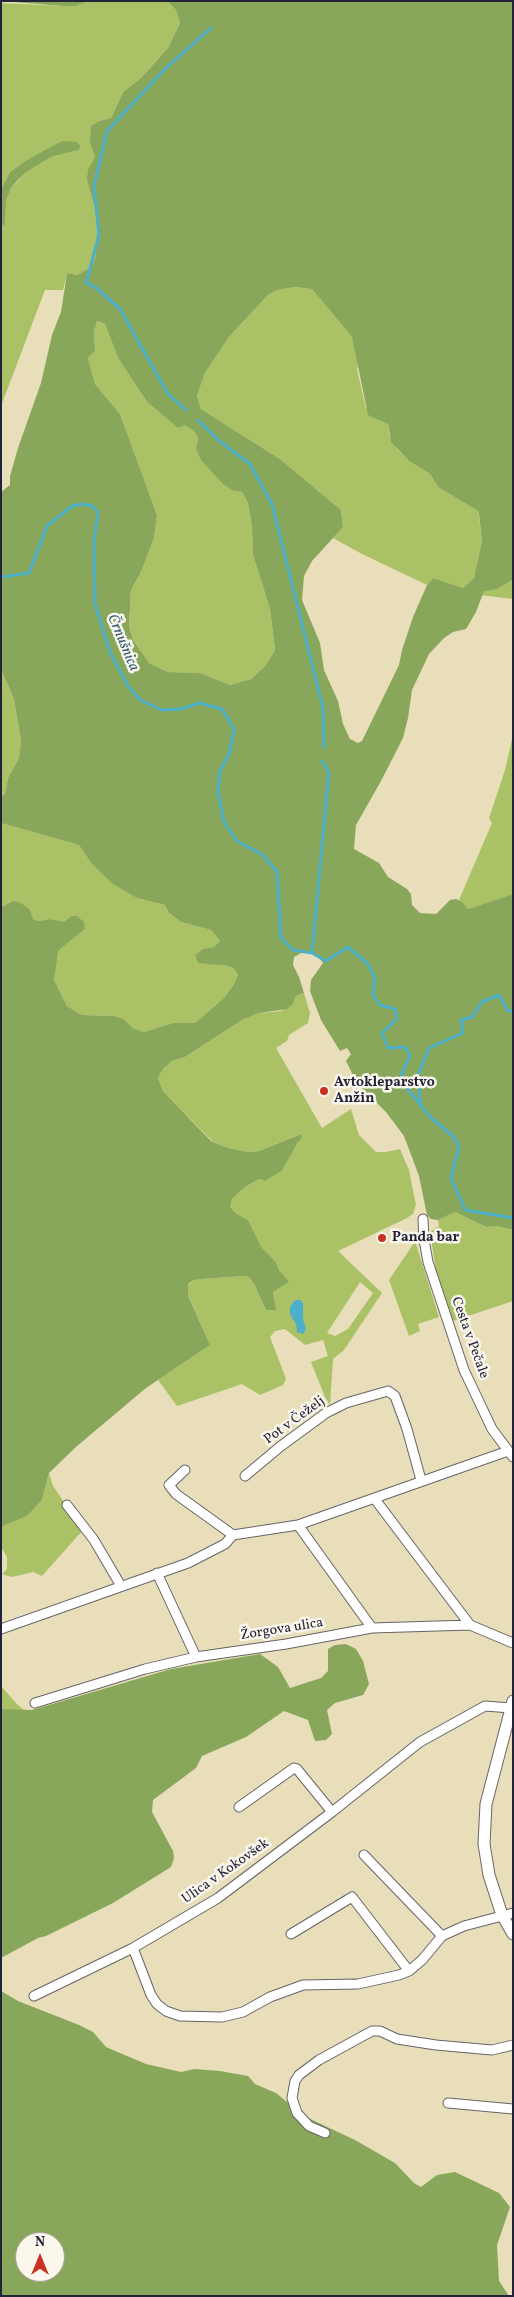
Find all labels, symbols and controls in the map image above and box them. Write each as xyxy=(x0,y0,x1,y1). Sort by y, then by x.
water label: Črnušnica xyxy=(102,612,142,674)
place label: Avtokleparstvo Anžin xyxy=(334,1075,435,1108)
marker: Avtokleparstvo Anžin xyxy=(318,1085,330,1097)
place label: Panda bar xyxy=(392,1230,459,1246)
marker: Panda bar xyxy=(376,1232,388,1244)
street label: Cesta v Pečale xyxy=(447,1295,491,1381)
street label: Pot v Čeželj xyxy=(261,1393,329,1449)
street label: Žorgova ulica xyxy=(240,1615,324,1645)
street label: Ulica v Kokovšek xyxy=(179,1836,273,1908)
north arrow xyxy=(15,2232,65,2282)
text: N xyxy=(35,2233,45,2252)

